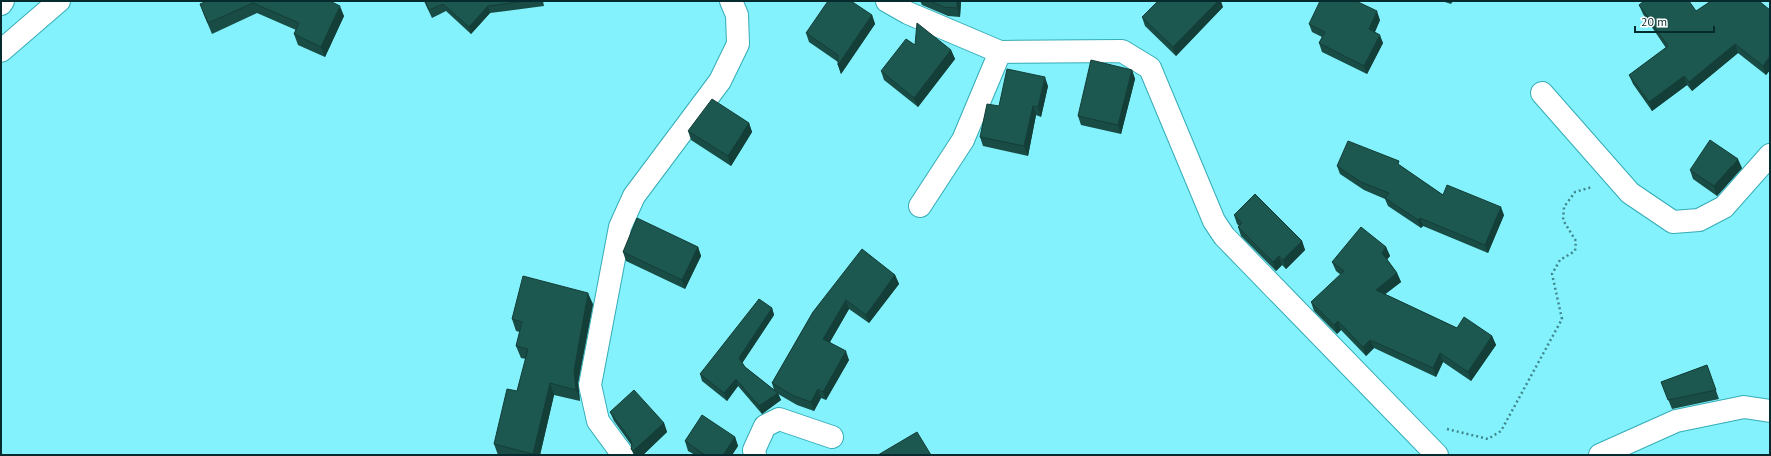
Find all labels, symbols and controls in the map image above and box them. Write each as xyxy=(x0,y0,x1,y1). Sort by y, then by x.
scale bar xyxy=(1635,8,1714,34)
text: 20 m xyxy=(1641,14,1667,29)

